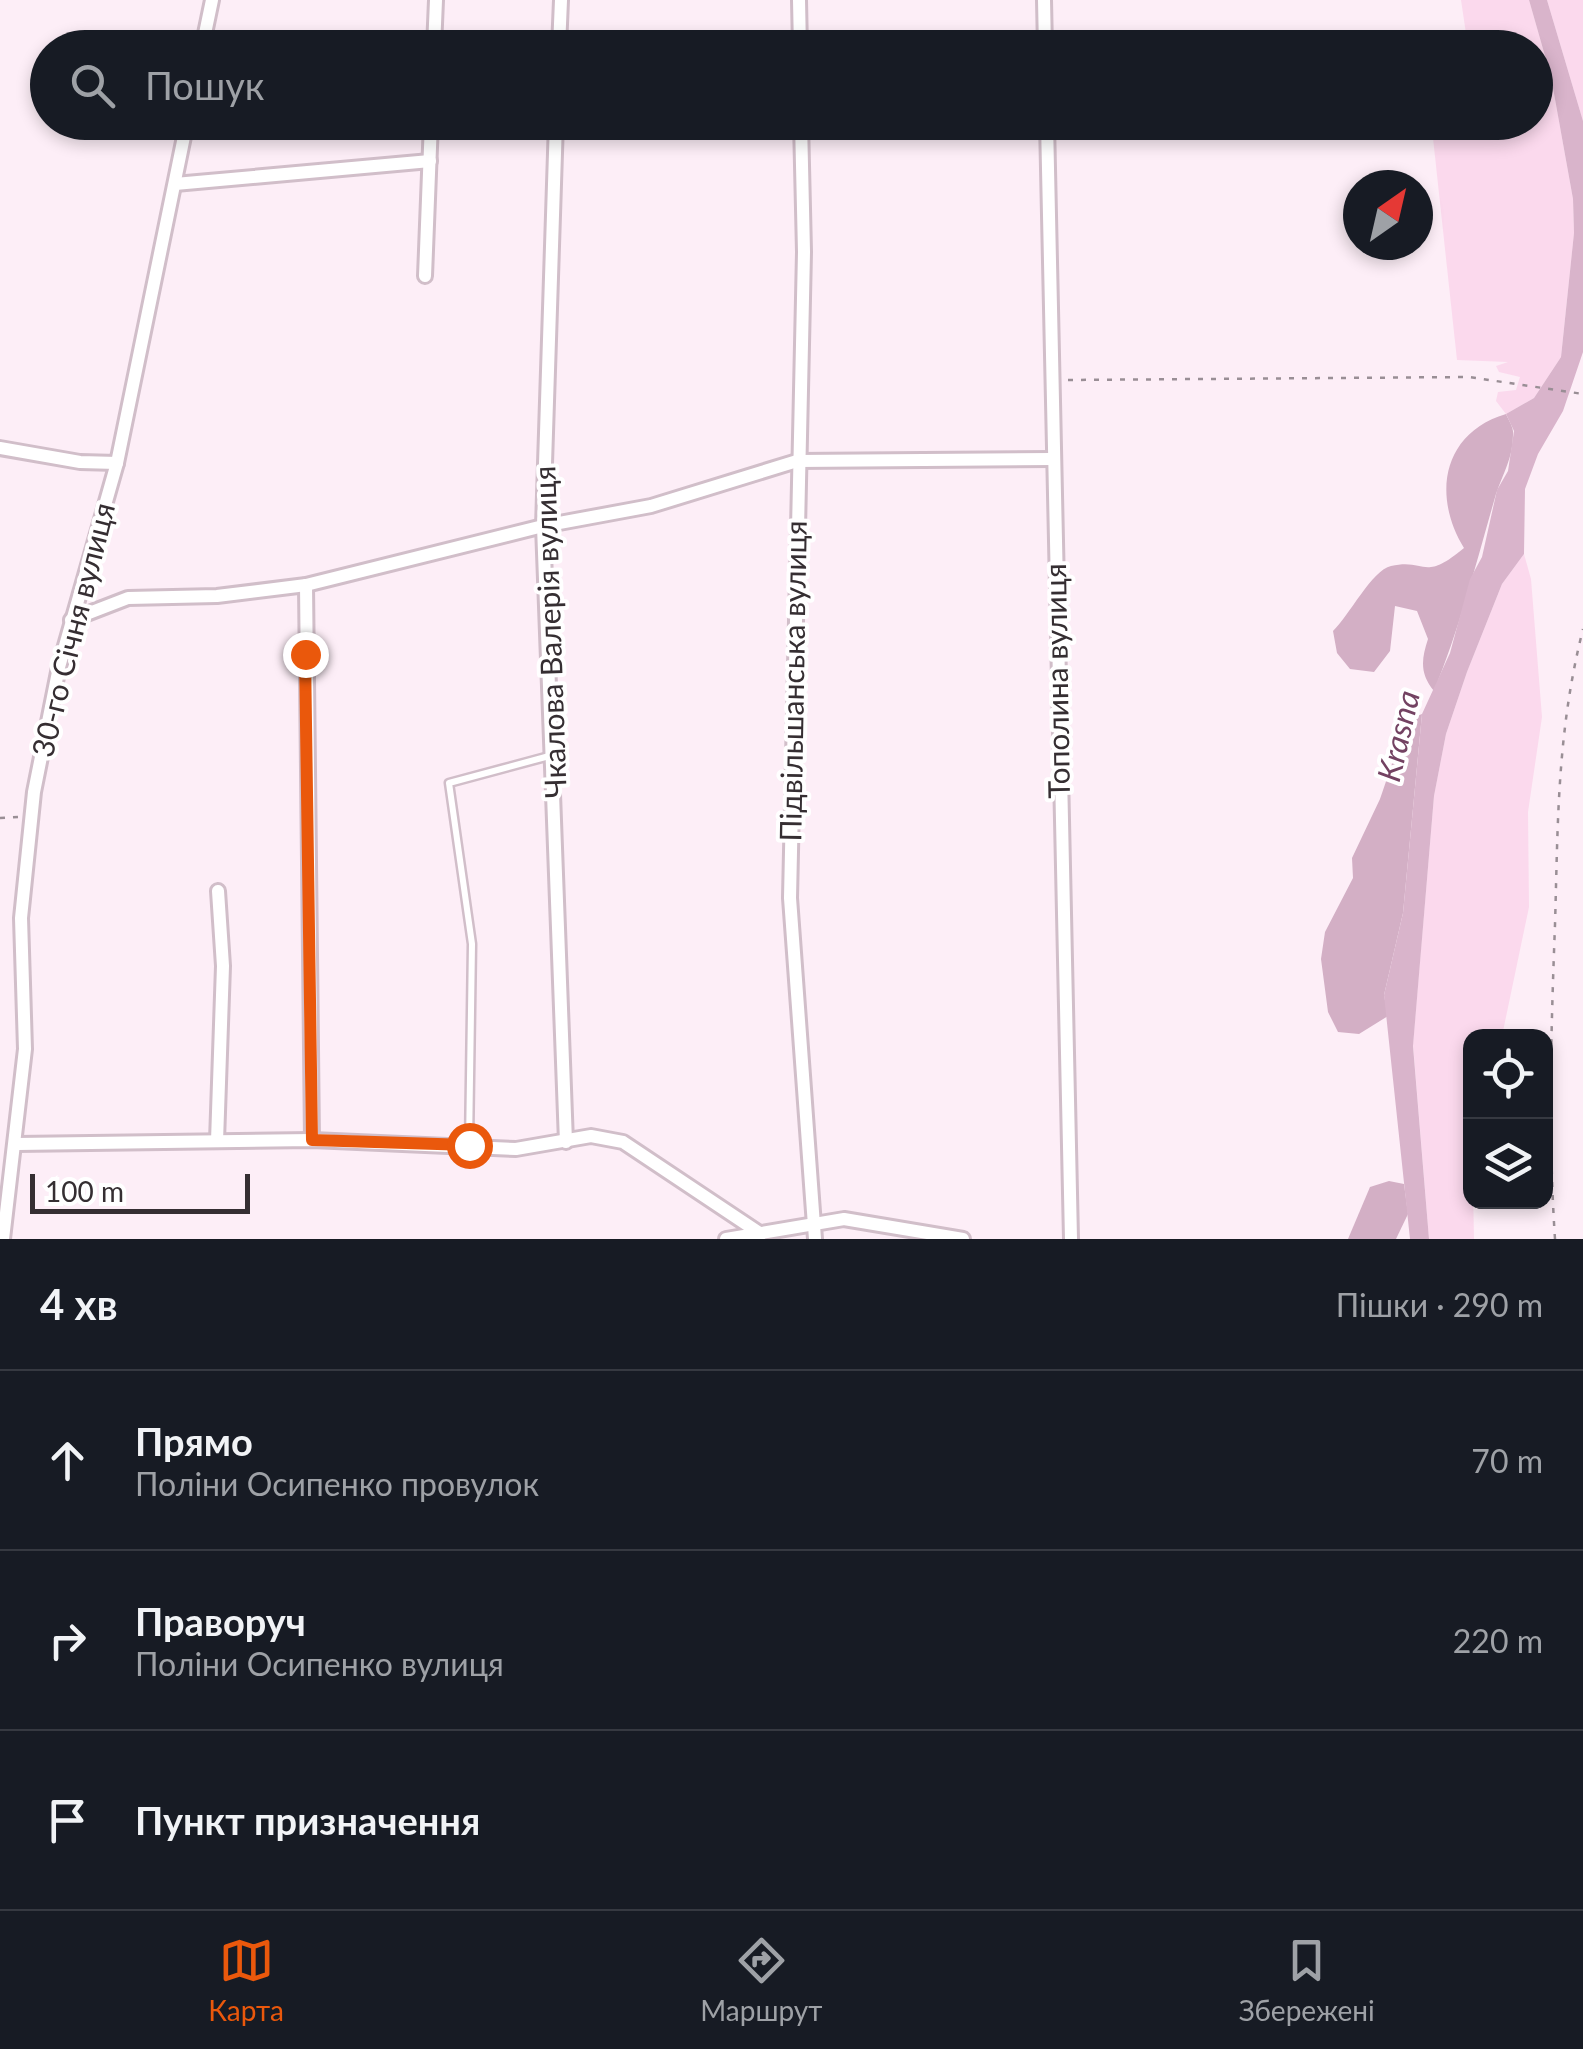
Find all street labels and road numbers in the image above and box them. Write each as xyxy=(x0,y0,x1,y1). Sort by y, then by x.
street label: Чкалова Валерія вулиця xyxy=(525,465,573,799)
street label: 30-го Січня вулиця xyxy=(23,499,121,760)
street label: Підвільшанська вулиця xyxy=(771,520,813,842)
street label: Тополина вулиця xyxy=(1036,563,1076,799)

